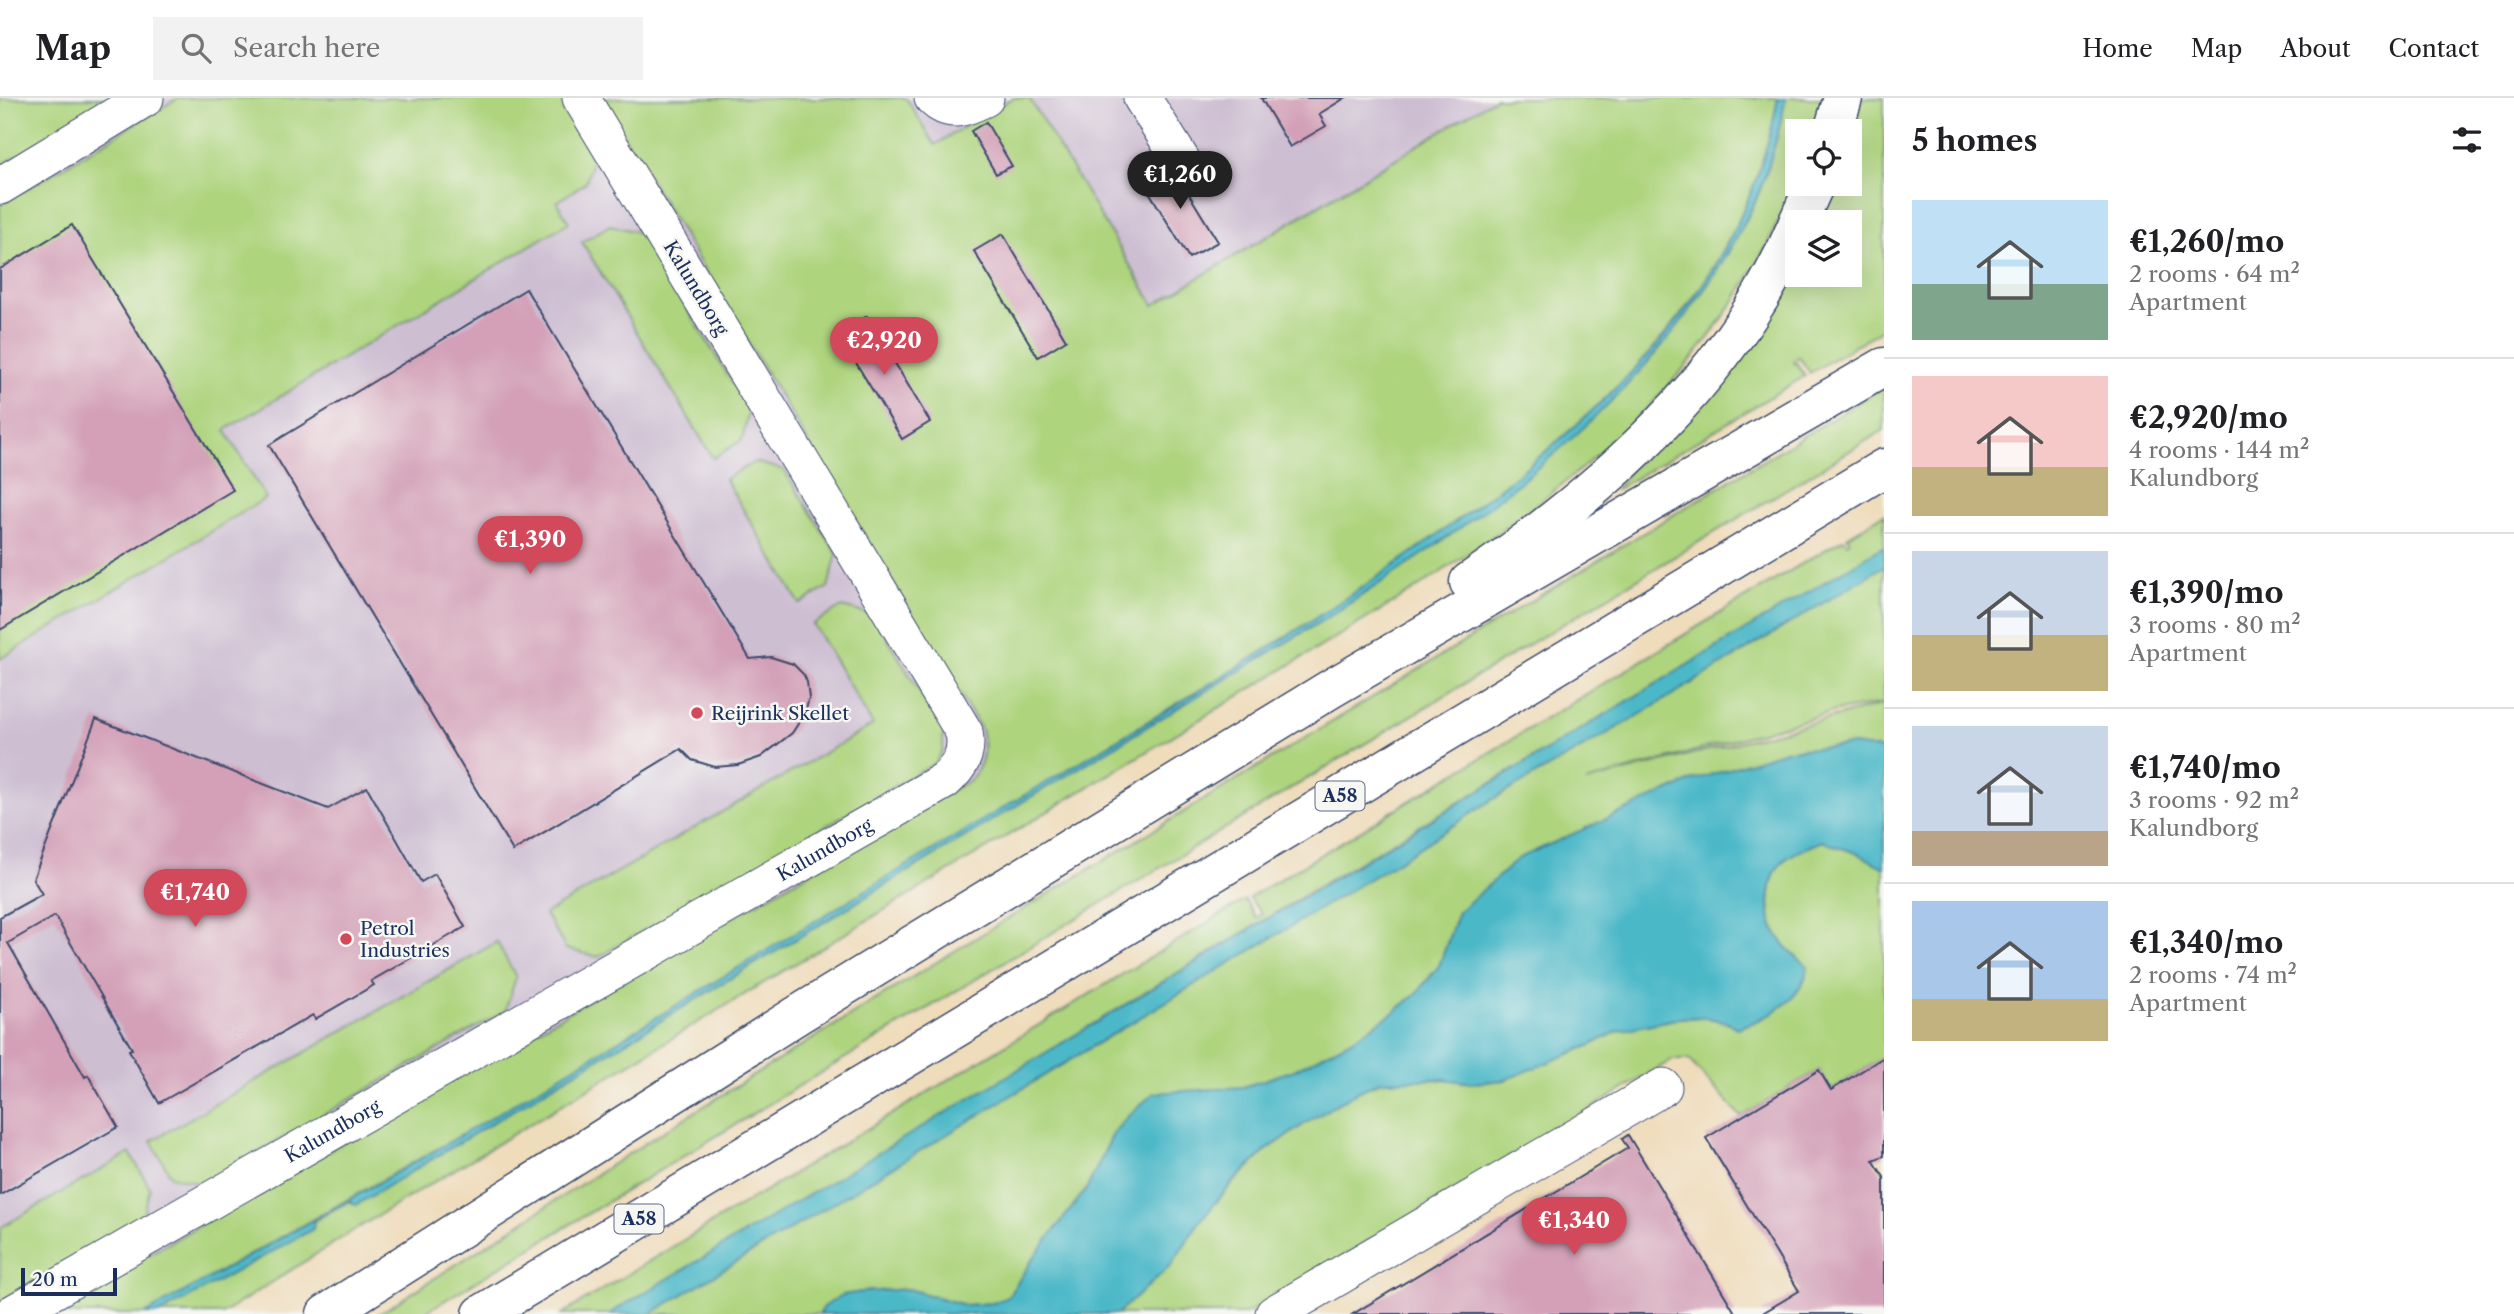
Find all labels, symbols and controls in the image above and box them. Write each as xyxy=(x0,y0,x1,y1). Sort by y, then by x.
search box xyxy=(153,17,643,80)
text: Map xyxy=(35,28,111,69)
icon: search xyxy=(177,29,215,67)
text: Search here xyxy=(233,32,380,64)
text: Home xyxy=(2082,34,2153,63)
text: Map xyxy=(2191,34,2242,63)
text: About xyxy=(2280,34,2351,63)
text: Contact xyxy=(2389,34,2479,63)
map controls xyxy=(1785,119,1862,287)
button: locate xyxy=(1785,119,1862,196)
icon: filters xyxy=(2448,121,2486,159)
text: 5 homes xyxy=(1912,122,2037,159)
pin: €1,260 xyxy=(1123,152,1237,211)
text: €1,260 xyxy=(1143,160,1217,188)
button: layers xyxy=(1785,210,1862,287)
text: €1,260/mo xyxy=(2129,223,2284,260)
icon: home xyxy=(1968,228,2052,312)
street label: Kalundborg xyxy=(659,236,734,340)
text: 2 rooms · 64 m² xyxy=(2129,260,2300,288)
text: Apartment xyxy=(2129,288,2247,316)
pin: €2,920 xyxy=(827,317,941,377)
text: €2,920 xyxy=(846,326,922,354)
text: €2,920/mo xyxy=(2129,399,2288,436)
icon: home xyxy=(1968,404,2052,488)
text: 4 rooms · 144 m² xyxy=(2129,436,2309,464)
text: Kalundborg xyxy=(2129,464,2258,492)
pin: €1,390 xyxy=(473,517,587,576)
text: €1,390 xyxy=(494,525,566,553)
text: €1,390/mo xyxy=(2129,574,2283,611)
icon: home xyxy=(1968,579,2052,663)
text: 3 rooms · 80 m² xyxy=(2129,611,2301,639)
text: Apartment xyxy=(2129,639,2247,667)
place label: Reijrink Skellet xyxy=(711,702,849,725)
marker: Reijrink Skellet xyxy=(689,705,705,721)
text: €1,740/mo xyxy=(2129,749,2281,786)
icon: home xyxy=(1968,754,2052,838)
road number: A58 xyxy=(1316,782,1364,810)
text: 3 rooms · 92 m² xyxy=(2129,786,2299,814)
street label: Kalundborg xyxy=(772,812,877,886)
text: Kalundborg xyxy=(2129,814,2258,842)
pin: €1,740 xyxy=(138,870,252,929)
text: €1,740 xyxy=(160,878,230,906)
place label: Petrol Industries xyxy=(360,917,450,962)
text: €1,340/mo xyxy=(2129,924,2283,961)
icon: home xyxy=(1968,929,2052,1013)
marker: Petrol Industries xyxy=(338,931,354,947)
text: 2 rooms · 74 m² xyxy=(2129,961,2297,989)
text: Apartment xyxy=(2129,989,2247,1017)
street label: Kalundborg xyxy=(280,1094,385,1167)
pin: €1,340 xyxy=(1517,1198,1631,1257)
road number: A58 xyxy=(614,1204,664,1234)
text: €1,340 xyxy=(1538,1206,1610,1234)
scale bar xyxy=(21,1265,117,1297)
text: 20 m xyxy=(32,1268,78,1291)

